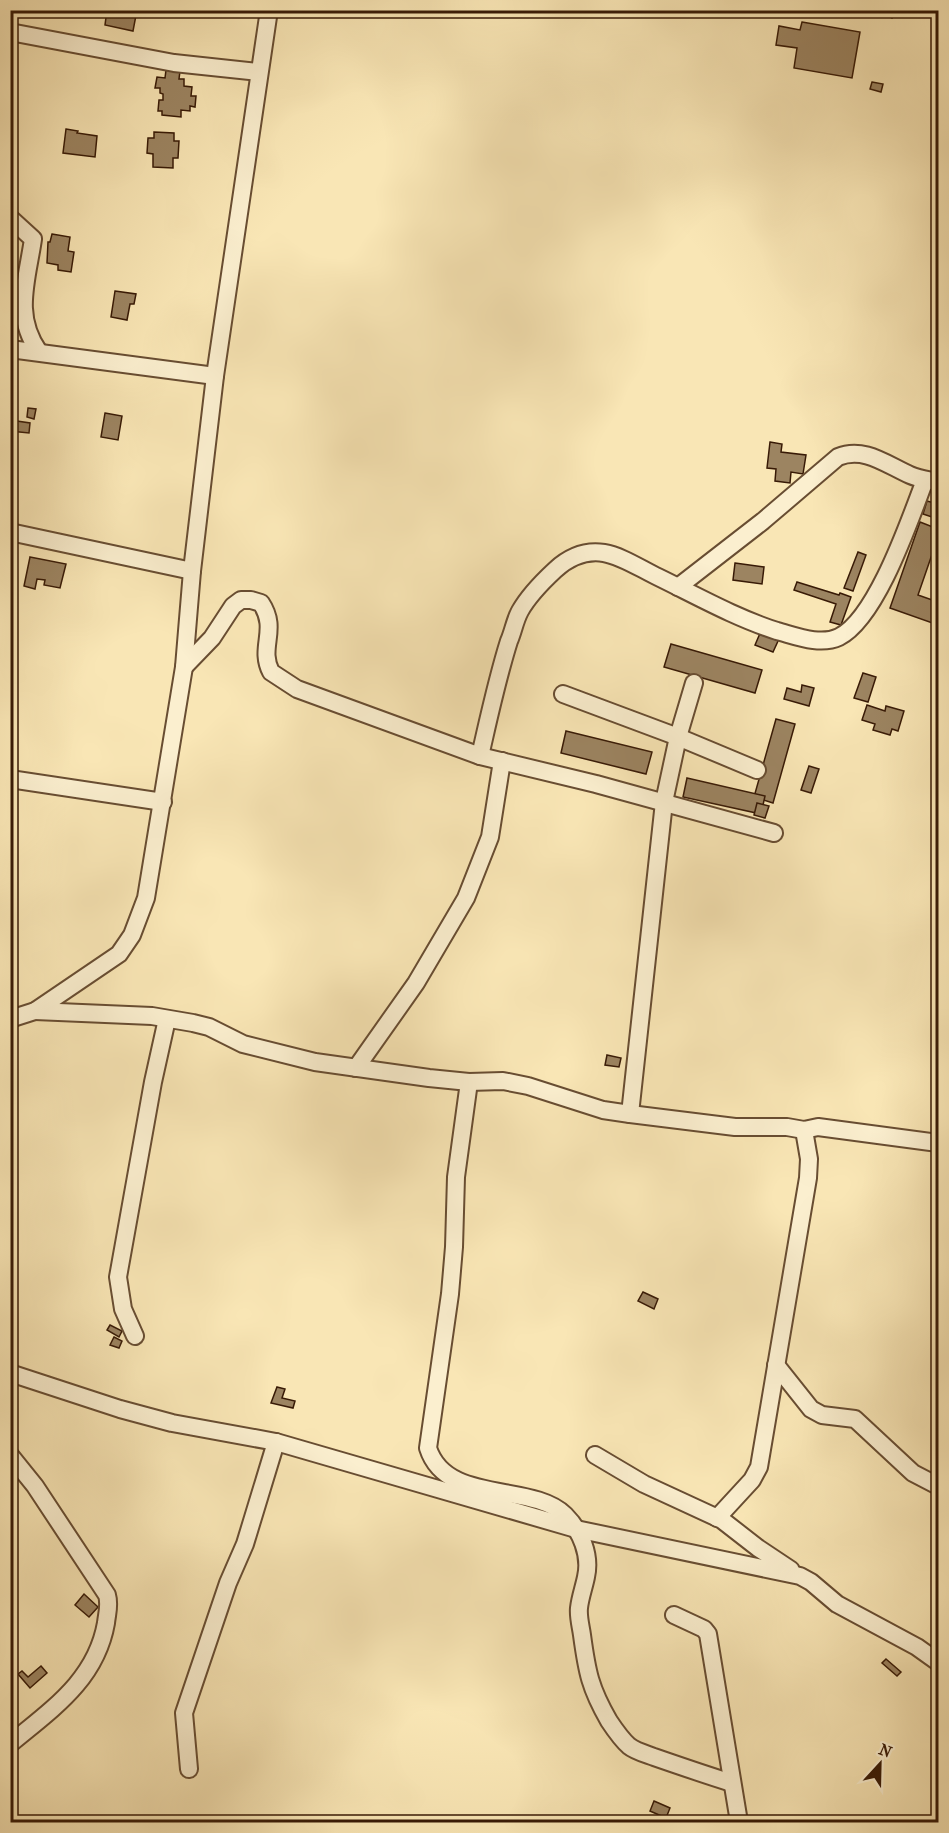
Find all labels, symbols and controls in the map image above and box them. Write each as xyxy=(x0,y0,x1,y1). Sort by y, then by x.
north arrow xyxy=(850,1734,910,1794)
text: N xyxy=(876,1739,895,1762)

